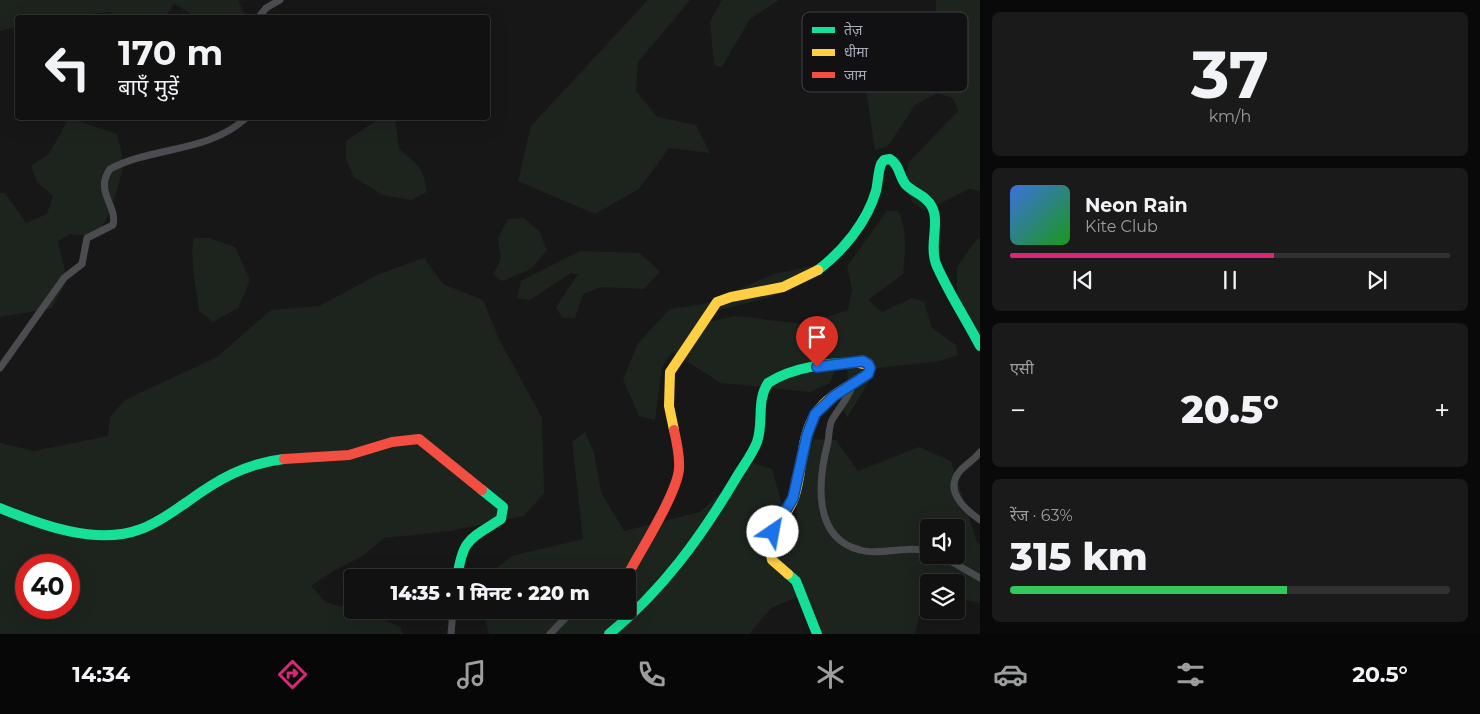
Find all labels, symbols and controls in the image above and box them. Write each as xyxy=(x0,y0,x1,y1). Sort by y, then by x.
legend xyxy=(802,12,968,92)
text: तेज़ xyxy=(844,21,863,39)
text: 170 m xyxy=(118,31,223,74)
icon: left xyxy=(35,35,100,100)
text: 37 xyxy=(1191,35,1269,114)
text: धीमा xyxy=(844,43,869,61)
text: जाम xyxy=(844,66,867,84)
text: बाएँ मुड़ें xyxy=(118,74,179,101)
text: km/h xyxy=(1209,107,1251,126)
text: Neon Rain xyxy=(1085,194,1188,217)
text: Kite Club xyxy=(1085,217,1158,236)
icon: previous xyxy=(1069,266,1097,294)
icon: pause xyxy=(1216,266,1244,294)
icon: next xyxy=(1363,266,1391,294)
pin xyxy=(796,316,838,367)
icon: arrive xyxy=(803,323,831,351)
text: एसी xyxy=(1010,359,1034,378)
text: 20.5° xyxy=(1181,386,1279,433)
text: − xyxy=(1010,393,1026,427)
text: + xyxy=(1434,393,1450,427)
position arrow xyxy=(746,505,798,557)
text: रेंज · 63% xyxy=(1010,506,1073,525)
map controls xyxy=(920,519,965,619)
button: sound xyxy=(920,519,965,564)
text: 315 km xyxy=(1010,533,1148,580)
speed limit sign: 40 xyxy=(15,554,80,619)
button: layers xyxy=(920,574,965,619)
text: 14:35 · 1 मिनट · 220 m xyxy=(390,582,590,605)
icon: directions xyxy=(275,657,310,692)
icon: music xyxy=(454,657,489,692)
icon: phone xyxy=(634,657,669,692)
icon: climate xyxy=(813,657,848,692)
icon: car xyxy=(993,657,1028,692)
icon: filters xyxy=(1173,657,1208,692)
text: 14:34 xyxy=(72,661,130,688)
text: 20.5° xyxy=(1352,661,1408,688)

